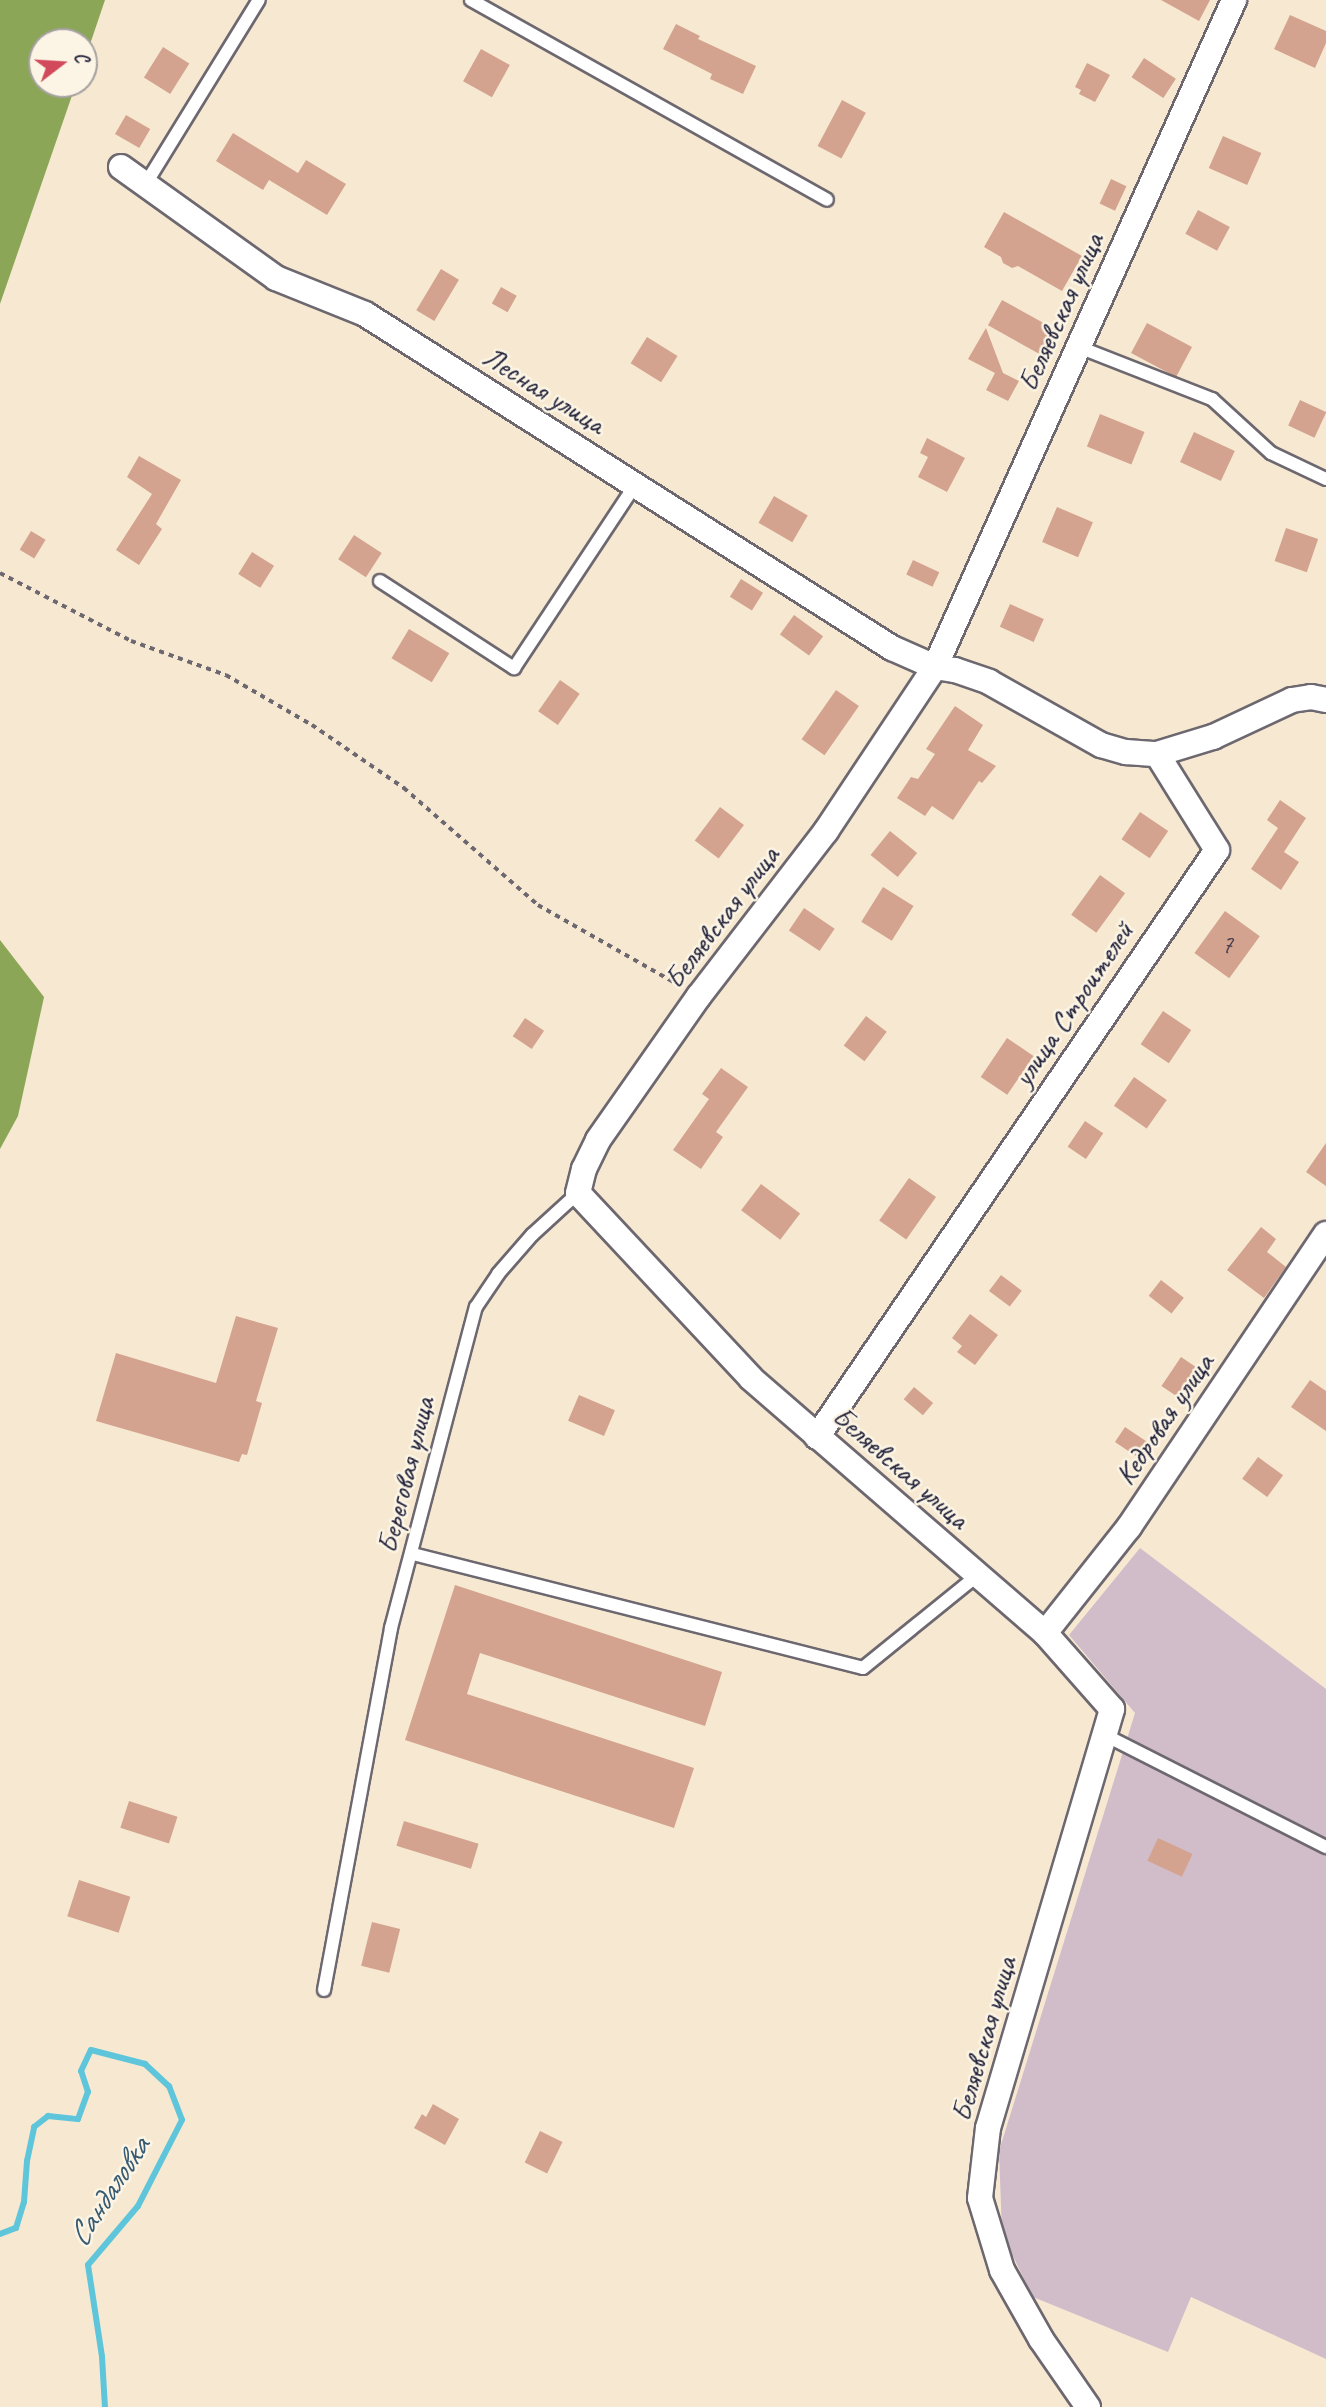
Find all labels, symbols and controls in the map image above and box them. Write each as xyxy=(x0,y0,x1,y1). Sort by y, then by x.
north arrow xyxy=(28,28,98,98)
text: С xyxy=(68,49,94,65)
street label: Беляевская улица xyxy=(1008,226,1112,398)
street label: Лесная улица xyxy=(476,338,612,442)
street label: Беляевская улица xyxy=(655,837,787,997)
street label: улица Строителей xyxy=(1005,916,1141,1092)
house number: 7 xyxy=(1221,929,1233,961)
street label: Кедровая улица xyxy=(1106,1346,1222,1492)
street label: Береговая улица xyxy=(368,1392,442,1558)
street label: Беляевская улица xyxy=(824,1397,978,1537)
street label: Беляевская улица xyxy=(942,1951,1024,2127)
water label: Сандаловка xyxy=(60,2130,158,2254)

